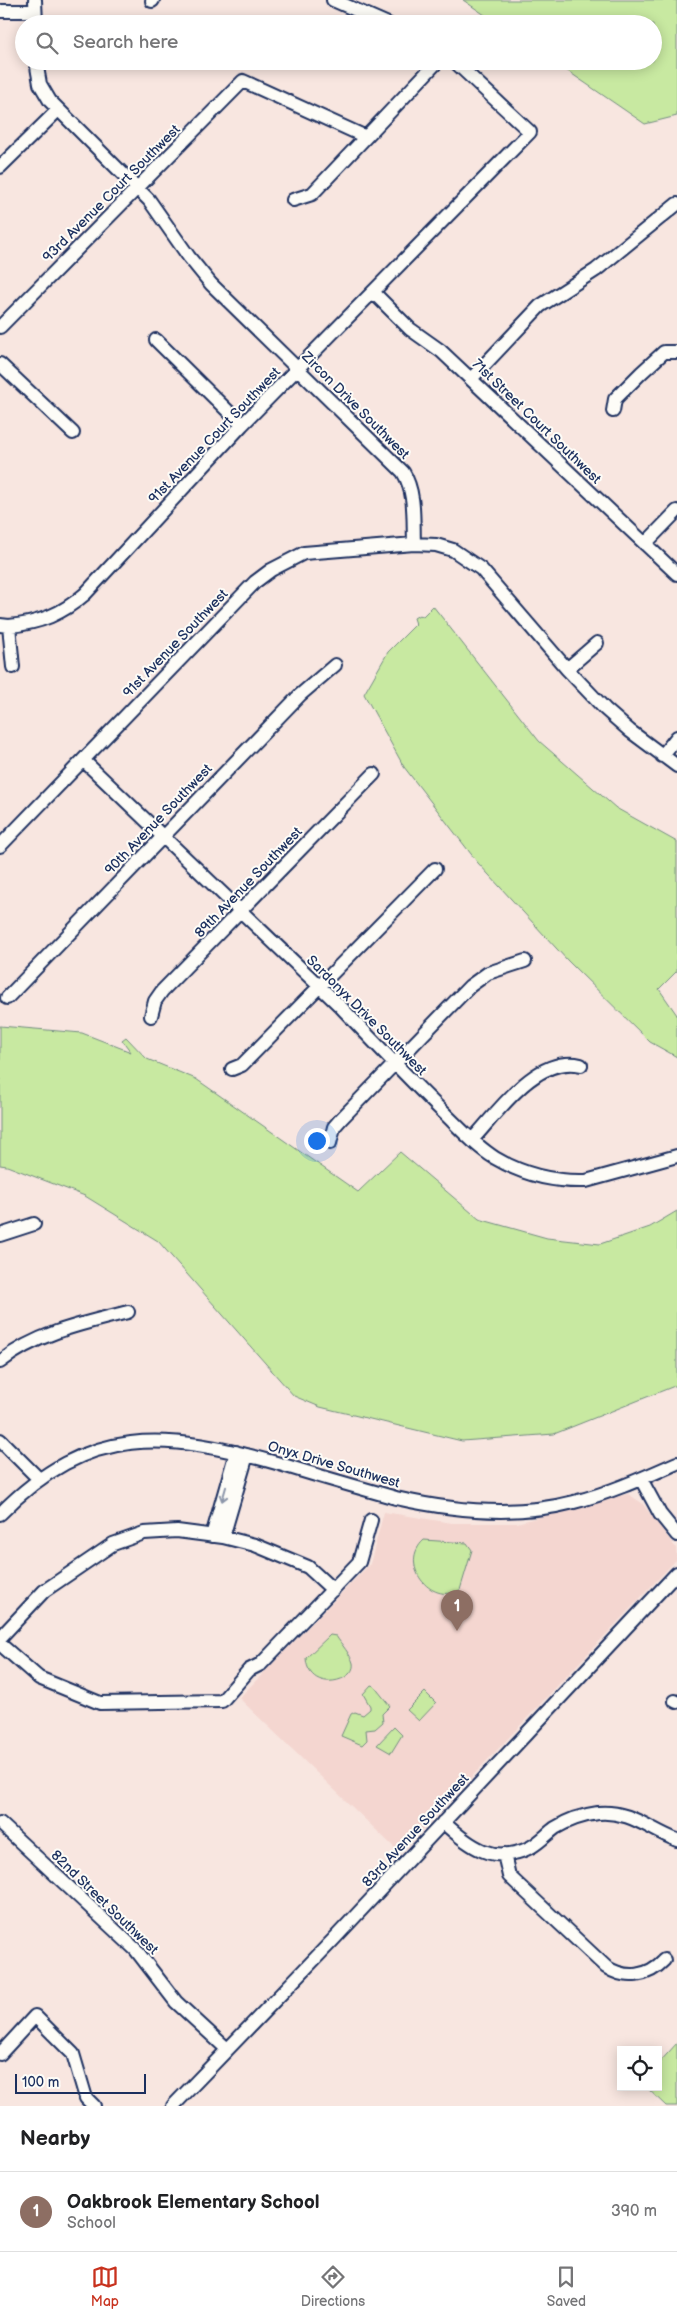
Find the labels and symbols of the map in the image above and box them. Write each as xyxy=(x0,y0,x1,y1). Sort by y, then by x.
street label: 93rd Avenue Court Southwest xyxy=(39,121,184,266)
street label: Zircon Drive Southwest xyxy=(298,347,413,463)
street label: 71st Street Court Southwest xyxy=(469,355,605,488)
street label: 91st Avenue Court Southwest xyxy=(145,363,284,507)
street label: 91st Avenue Southwest xyxy=(119,585,232,701)
street label: 90th Avenue Southwest xyxy=(101,760,216,878)
street label: 89th Avenue Southwest xyxy=(191,823,306,941)
street label: Sardonyx Drive Southwest xyxy=(303,952,431,1079)
your location xyxy=(304,1128,330,1154)
street label: Onyx Drive Southwest xyxy=(266,1437,402,1492)
one-way arrow xyxy=(219,1486,228,1502)
pin: 1 xyxy=(441,1590,473,1631)
street label: 83rd Avenue Southwest xyxy=(358,1770,473,1891)
street label: 82nd Street Southwest xyxy=(47,1847,162,1958)
scale bar xyxy=(15,2071,146,2094)

